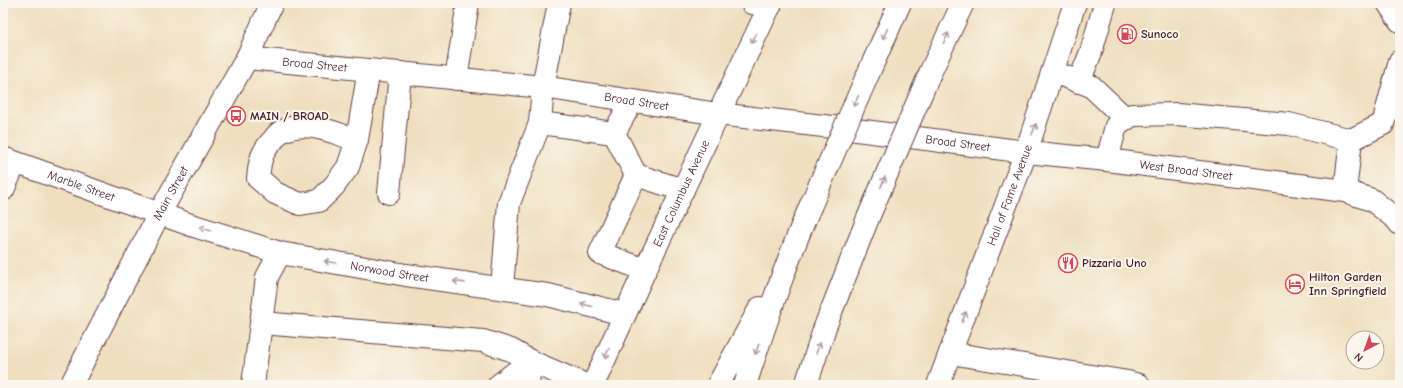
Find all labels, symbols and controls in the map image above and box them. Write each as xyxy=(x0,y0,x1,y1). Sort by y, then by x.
fuel station icon: Sunoco xyxy=(1116,23,1138,45)
one-way arrow xyxy=(881,27,888,39)
place label: Sunoco xyxy=(1141,27,1178,41)
one-way arrow xyxy=(750,32,757,44)
one-way arrow xyxy=(943,32,950,44)
street label: Broad Street xyxy=(282,54,348,75)
street label: Broad Street xyxy=(603,90,670,113)
one-way arrow xyxy=(852,94,859,106)
bus stop icon: MAIN / BROAD xyxy=(225,105,247,127)
place label: MAIN / BROAD xyxy=(250,109,329,123)
one-way arrow xyxy=(1030,124,1038,136)
street label: Broad Street xyxy=(925,132,991,154)
street label: East Columbus Avenue xyxy=(650,138,712,249)
street label: Hall of Fame Avenue xyxy=(984,143,1035,248)
street label: West Broad Street xyxy=(1139,157,1234,183)
street label: Main Street xyxy=(150,163,192,223)
street label: Marble Street xyxy=(46,167,117,204)
one-way arrow xyxy=(879,176,887,188)
one-way arrow xyxy=(198,225,211,232)
restaurant icon: Pizzaria Uno xyxy=(1057,252,1079,274)
place label: Pizzaria Uno xyxy=(1082,256,1147,270)
one-way arrow xyxy=(324,258,337,266)
street label: Norwood Street xyxy=(349,258,430,285)
place label: Hilton Garden Inn Springfield xyxy=(1309,270,1387,298)
hotel icon: Hilton Garden Inn Springfield xyxy=(1284,273,1306,295)
one-way arrow xyxy=(453,278,466,285)
one-way arrow xyxy=(580,300,593,308)
one-way arrow xyxy=(960,311,968,323)
north arrow xyxy=(1345,330,1385,370)
one-way arrow xyxy=(753,342,760,355)
one-way arrow xyxy=(815,342,822,355)
one-way arrow xyxy=(603,346,610,358)
text: N xyxy=(1352,350,1366,364)

